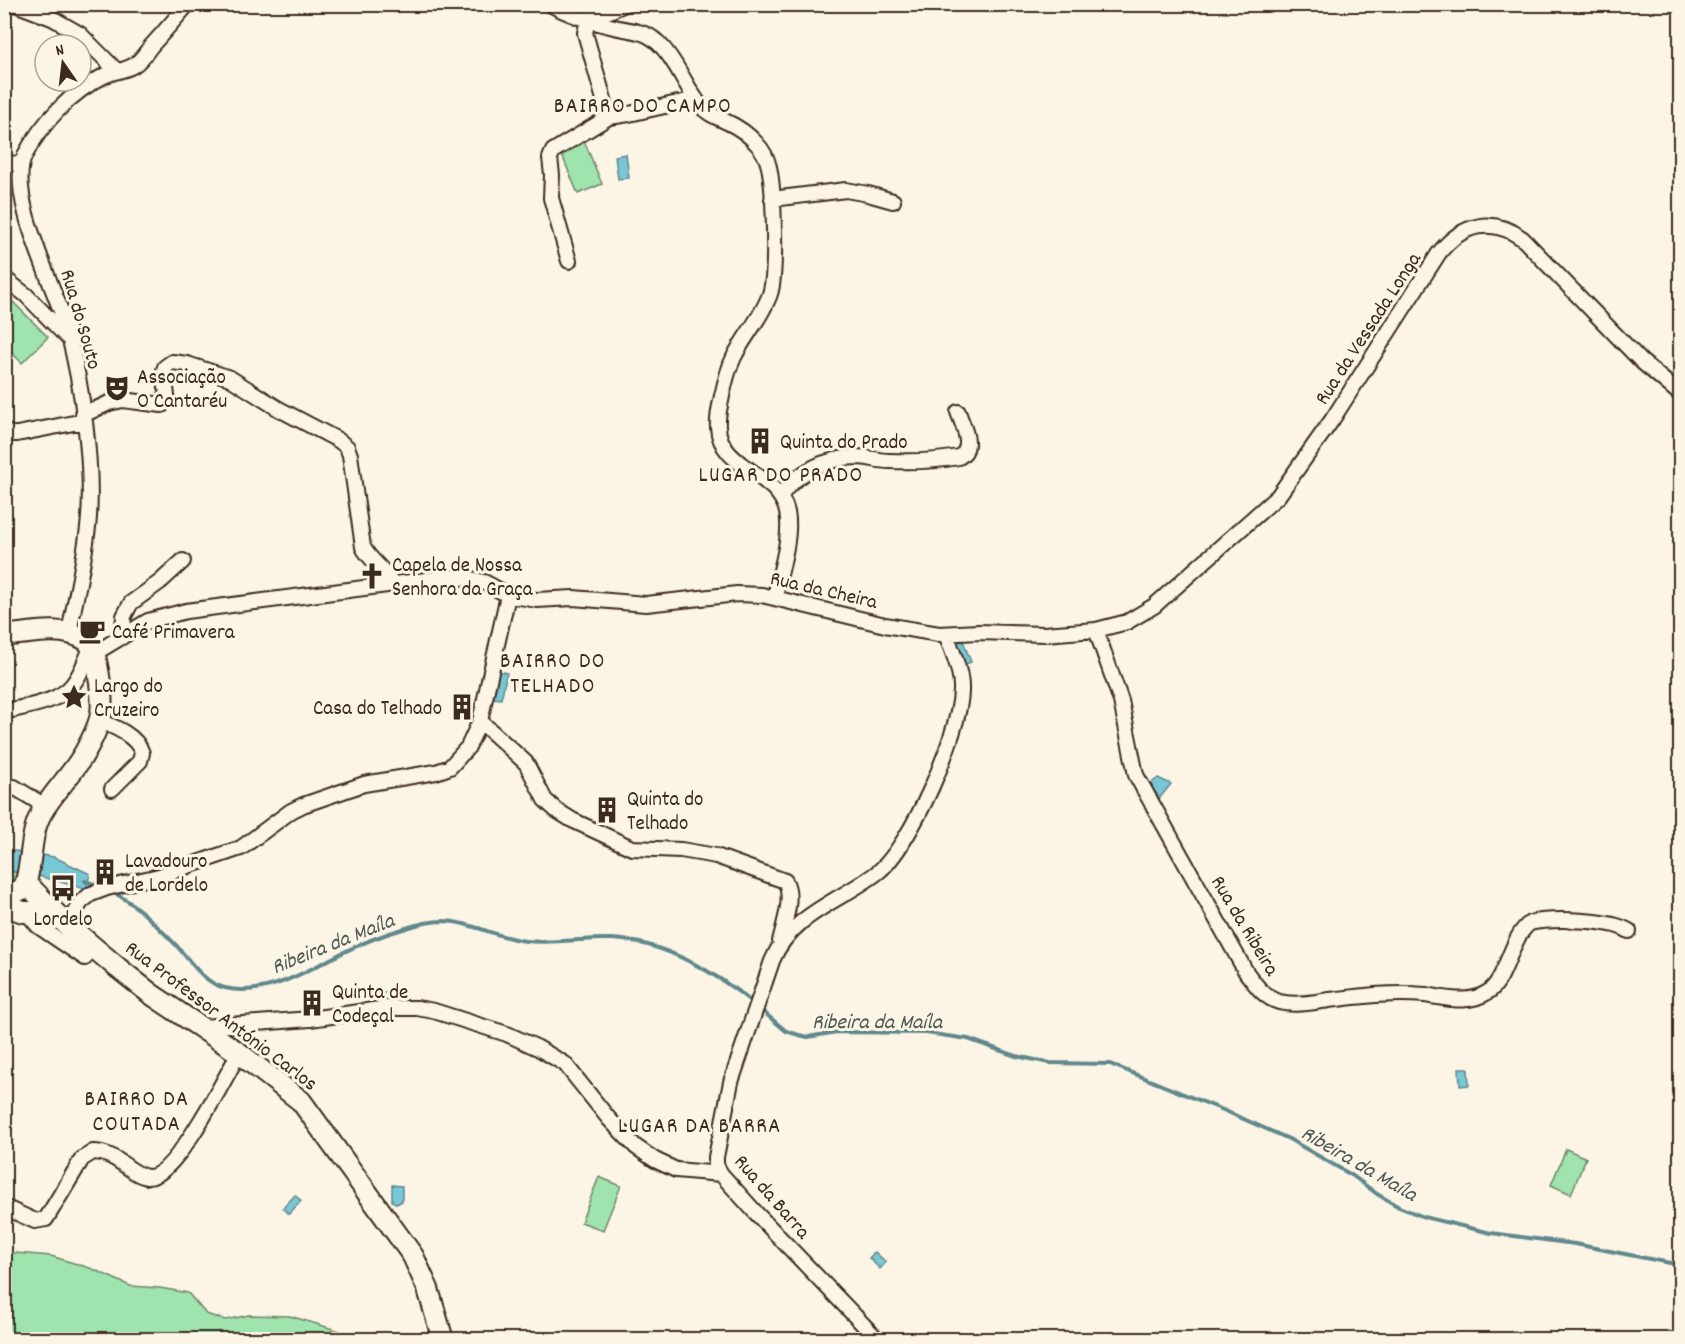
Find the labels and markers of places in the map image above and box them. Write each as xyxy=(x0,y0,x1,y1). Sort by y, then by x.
place label: Associação O Cantaréu xyxy=(137,364,227,418)
theatre icon: Associação O Cantaréu xyxy=(102,373,132,403)
building icon: Quinta do Prado xyxy=(745,426,775,456)
place label: Quinta do Prado xyxy=(780,429,908,459)
place label: Capela de Nossa Senhora da Graça xyxy=(392,552,534,606)
church icon: Capela de Nossa Senhora da Graça xyxy=(357,561,387,591)
cafe icon: Café Primavera xyxy=(77,616,107,646)
place label: Café Primavera xyxy=(112,619,236,649)
place label: Largo do Cruzeiro xyxy=(94,673,163,727)
place icon: Largo do Cruzeiro xyxy=(59,682,89,712)
building icon: Casa do Telhado xyxy=(447,692,477,722)
place label: Casa do Telhado xyxy=(313,695,442,725)
place label: Quinta do Telhado xyxy=(627,786,703,840)
building icon: Quinta do Telhado xyxy=(592,795,622,825)
place label: Lavadouro de Lordelo xyxy=(125,848,208,902)
building icon: Lavadouro de Lordelo xyxy=(90,857,120,887)
bus stop icon: Lordelo xyxy=(48,873,78,903)
place label: Lordelo xyxy=(33,906,93,936)
place label: Quinta de Codeçal xyxy=(332,979,408,1033)
building icon: Quinta de Codeçal xyxy=(297,988,327,1018)

